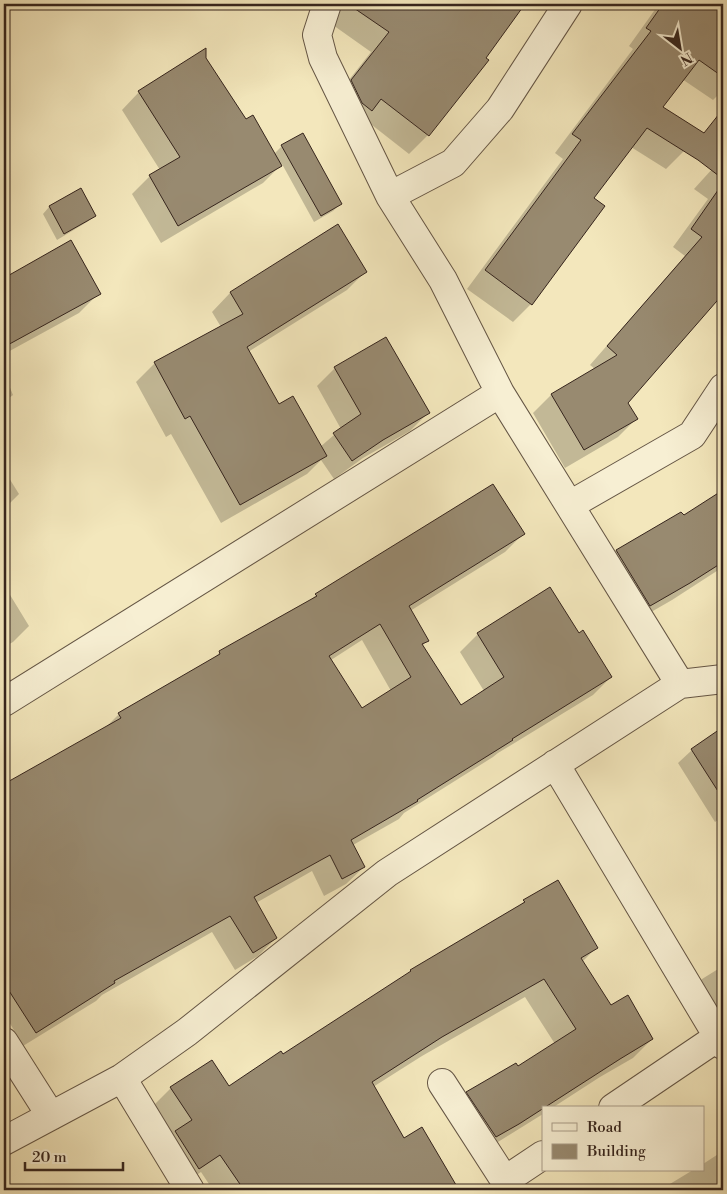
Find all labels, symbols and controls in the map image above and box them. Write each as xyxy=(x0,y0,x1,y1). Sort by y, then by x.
north arrow xyxy=(654,22,704,72)
text: N xyxy=(677,48,696,69)
legend xyxy=(542,1106,704,1172)
text: Road xyxy=(587,1118,622,1137)
scale bar xyxy=(25,1139,122,1171)
text: Building xyxy=(586,1142,646,1161)
text: 20 m xyxy=(32,1148,67,1167)

